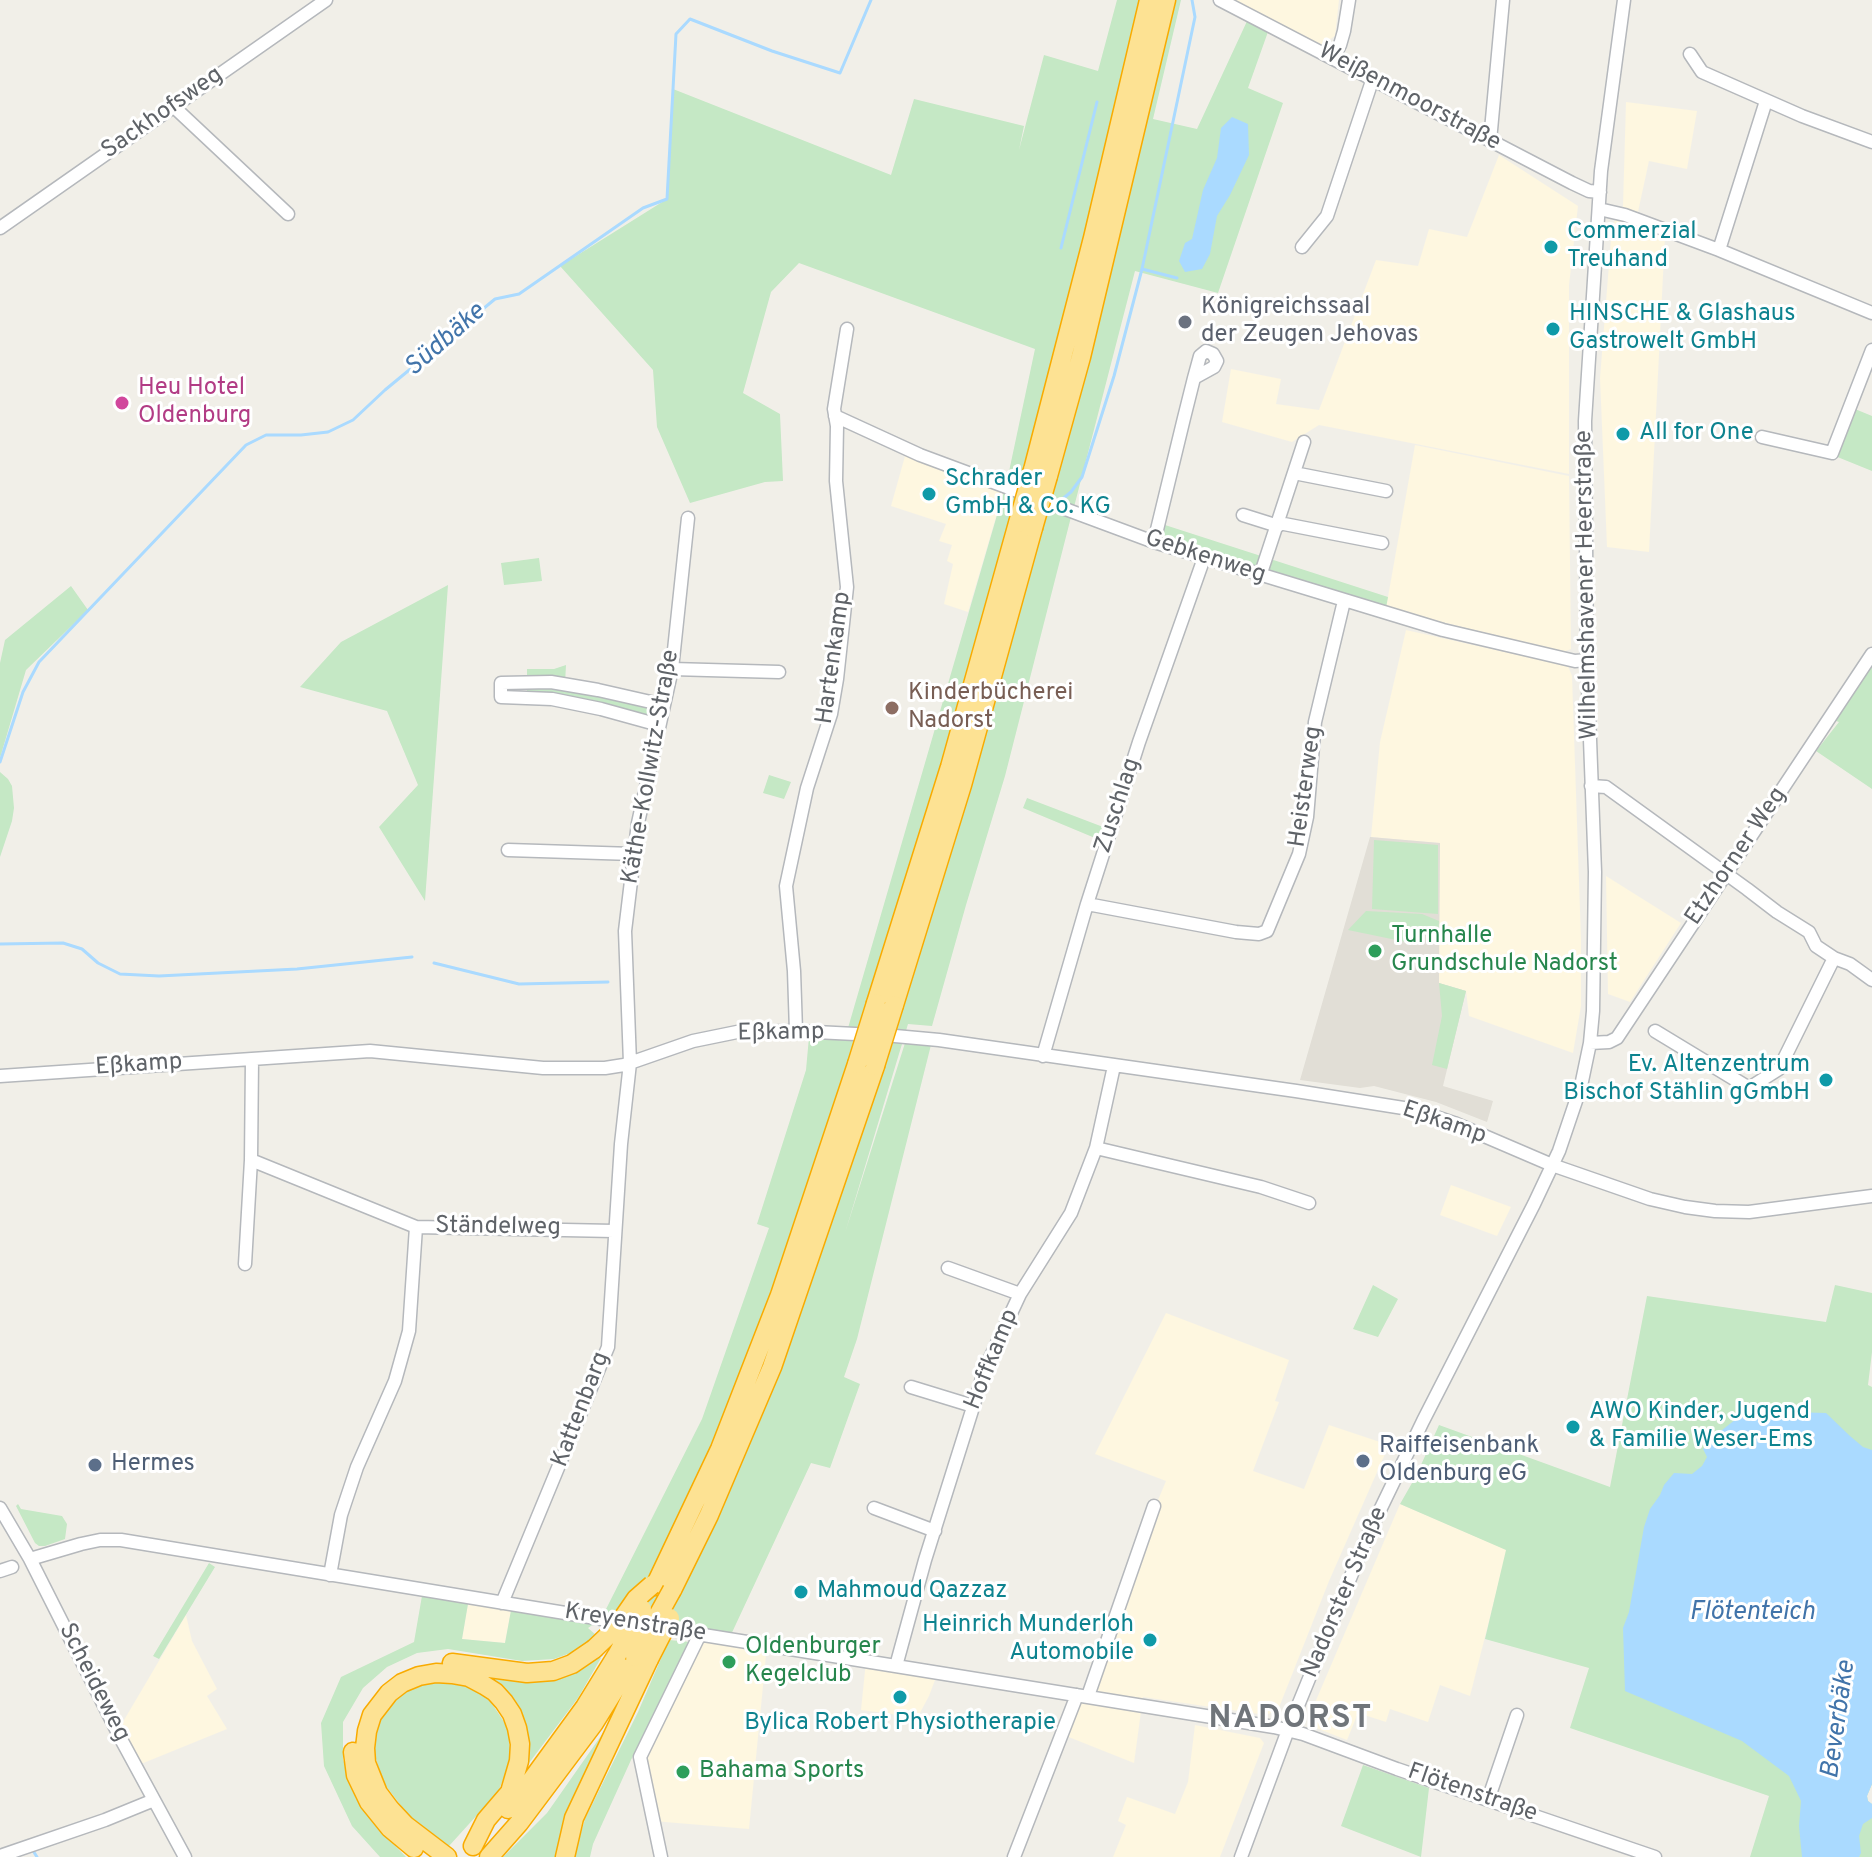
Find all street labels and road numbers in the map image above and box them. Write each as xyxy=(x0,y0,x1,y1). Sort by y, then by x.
street label: Weißenmoorstraße xyxy=(1313,38,1505,158)
street label: Sackhofsweg xyxy=(97,62,229,166)
street label: Wilhelmshavener Heerstraße xyxy=(1571,430,1605,740)
street label: Gebkenweg xyxy=(1141,525,1269,591)
street label: Hartenkamp xyxy=(811,590,859,726)
street label: Käthe-Kollwitz-Straße xyxy=(617,648,687,886)
street label: Heisterweg xyxy=(1284,725,1330,849)
street label: Zuschlag xyxy=(1090,755,1148,857)
street label: Etzhorner Weg xyxy=(1680,783,1794,931)
street label: Eßkamp xyxy=(737,1019,825,1049)
street label: Eßkamp xyxy=(95,1049,183,1083)
street label: Eßkamp xyxy=(1398,1096,1490,1152)
street label: Ständelweg xyxy=(435,1213,561,1243)
street label: Hoffkamp xyxy=(960,1306,1026,1414)
street label: Kattenbarg xyxy=(547,1348,617,1472)
street label: Nadorster Straße xyxy=(1297,1503,1395,1683)
street label: Kreyenstraße xyxy=(562,1599,708,1649)
street label: Scheideweg xyxy=(51,1619,135,1747)
street label: Flötenstraße xyxy=(1403,1758,1541,1830)

